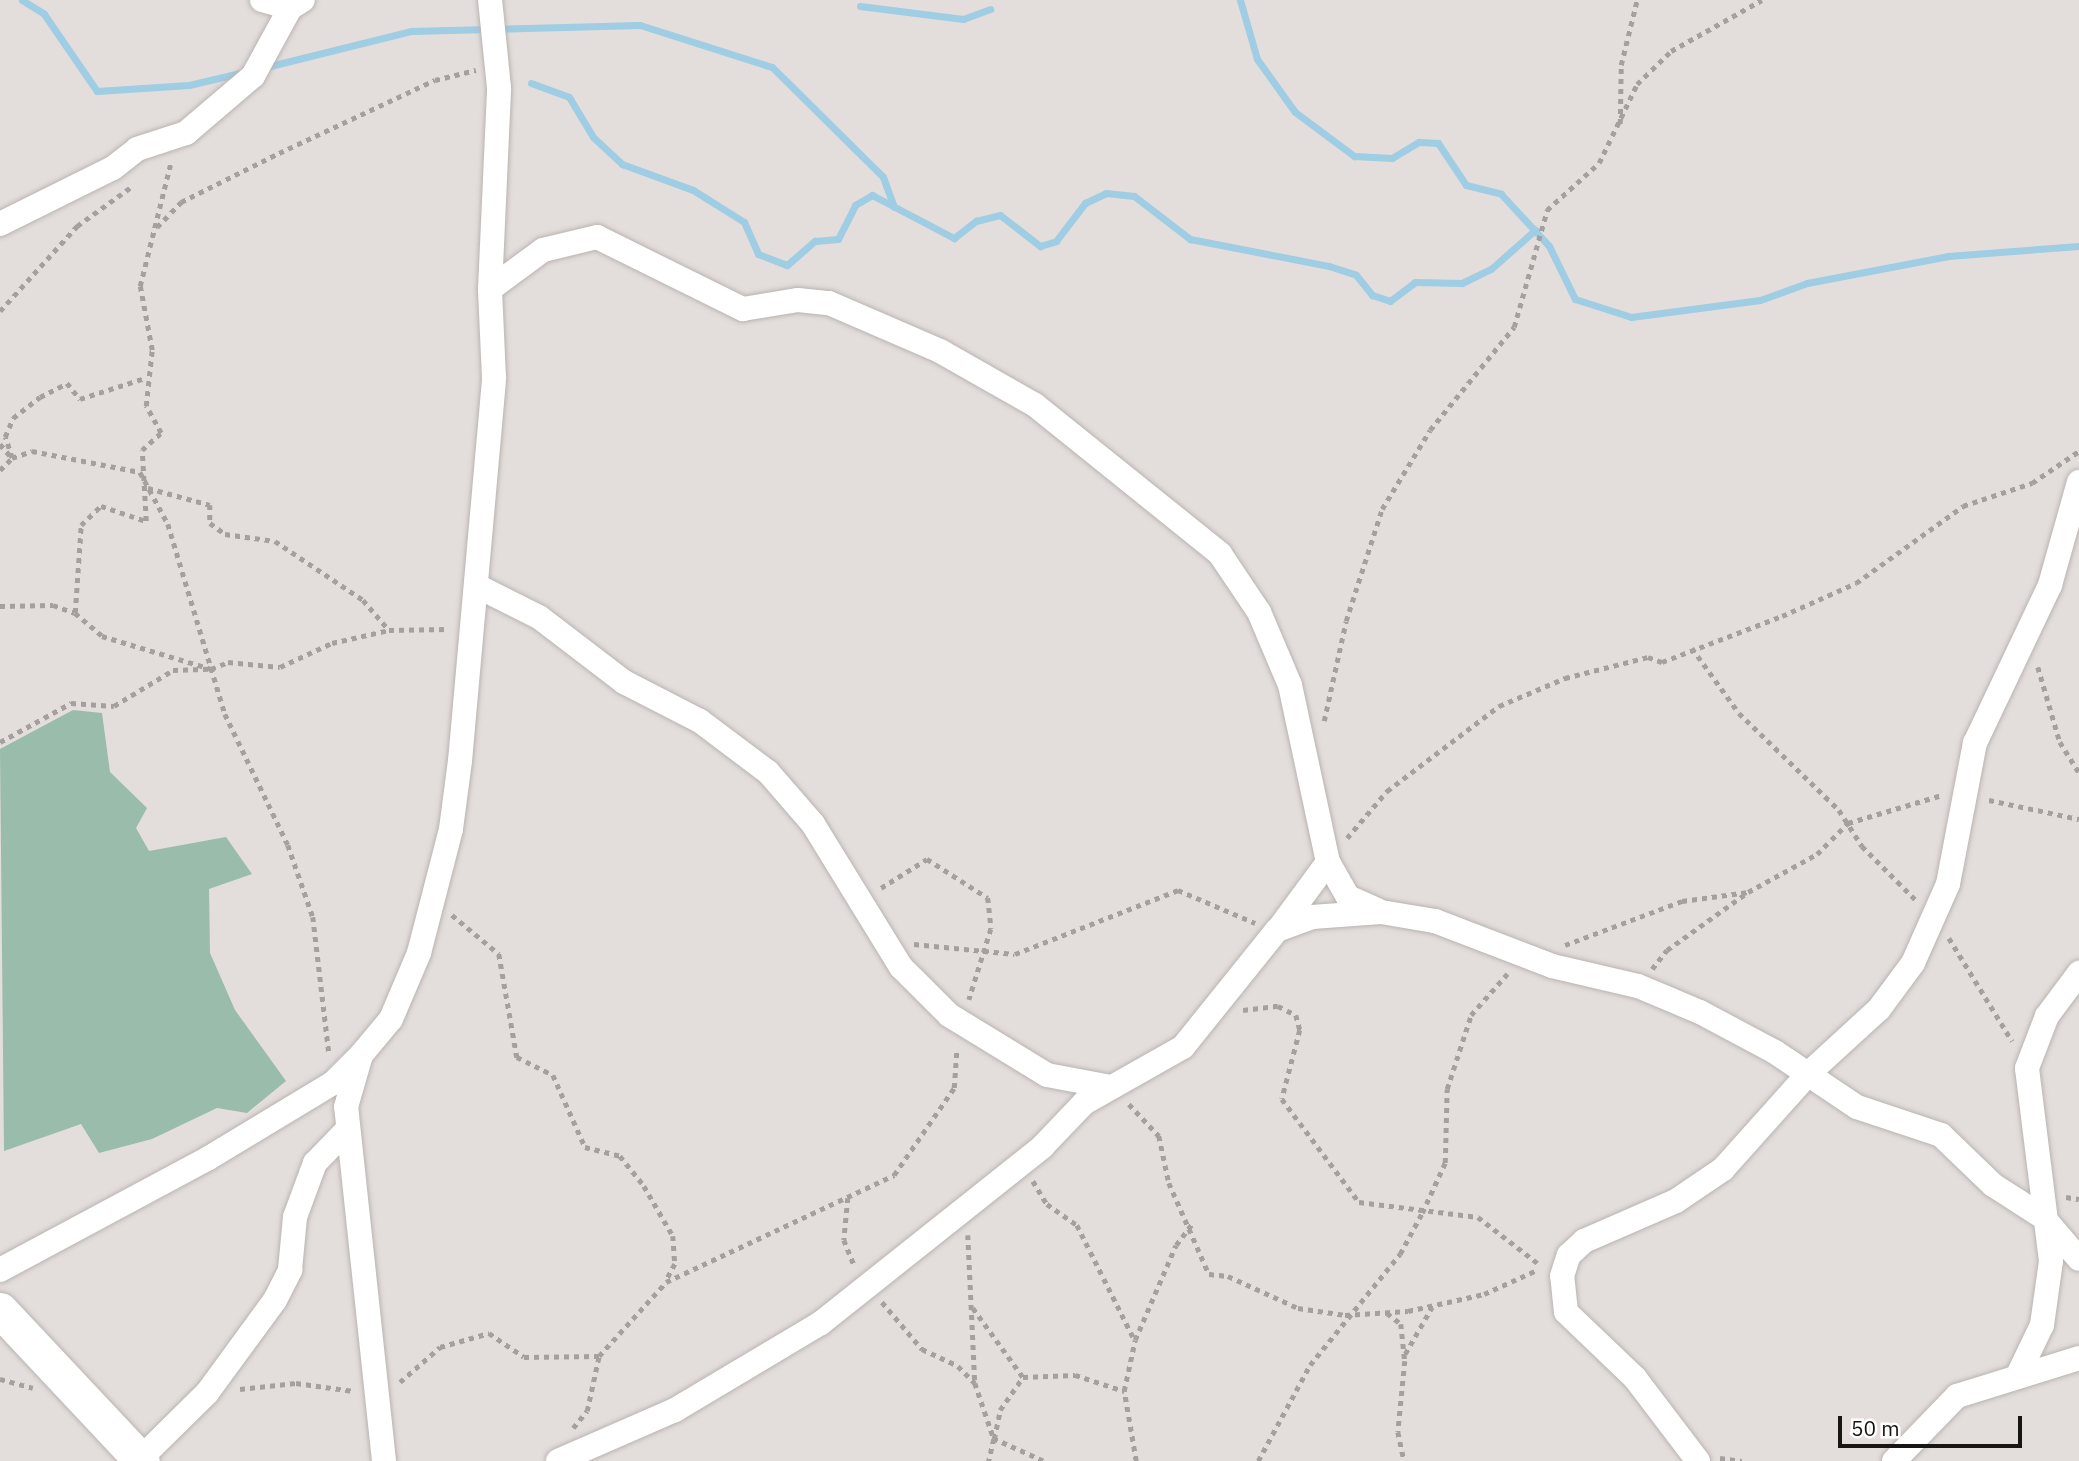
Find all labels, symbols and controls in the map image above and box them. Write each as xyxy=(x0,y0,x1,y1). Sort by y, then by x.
scale bar xyxy=(1841,1402,2025,1446)
text: 50 m xyxy=(1851,1414,1900,1442)

